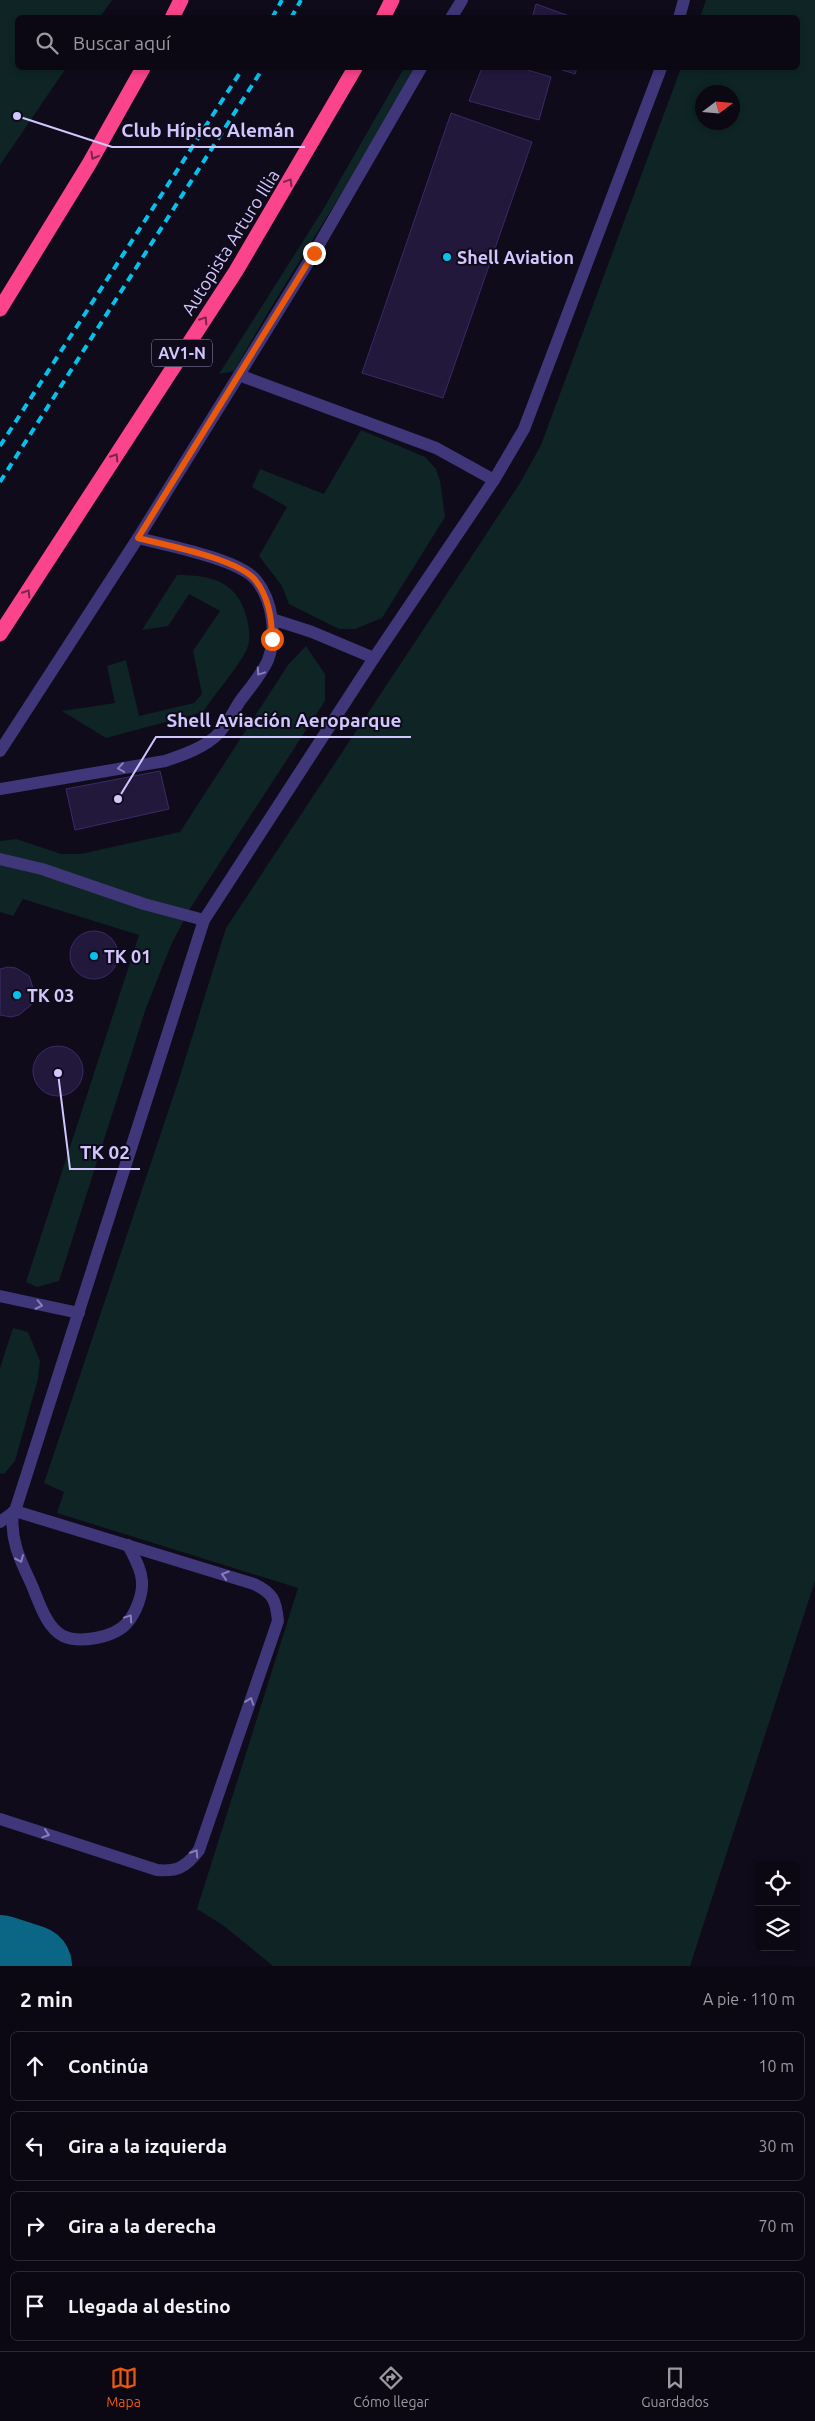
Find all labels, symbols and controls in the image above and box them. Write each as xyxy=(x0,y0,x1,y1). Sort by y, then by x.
search box xyxy=(15,15,800,70)
icon: search xyxy=(33,29,61,57)
text: Buscar aquí xyxy=(73,32,171,54)
north arrow xyxy=(695,85,740,130)
callout: Club Hípico Alemán xyxy=(112,113,305,147)
text: Club Hípico Alemán xyxy=(121,119,295,141)
one-way arrow xyxy=(90,150,100,159)
street label: Autopista Arturo Illia xyxy=(177,166,283,318)
one-way arrow xyxy=(282,178,292,187)
route end xyxy=(303,242,326,265)
place label: Shell Aviation xyxy=(457,247,574,267)
marker: Shell Aviation xyxy=(441,251,453,263)
one-way arrow xyxy=(197,317,207,326)
road number: AV1-N xyxy=(152,339,212,366)
one-way arrow xyxy=(109,453,118,462)
one-way arrow xyxy=(20,589,30,598)
route start xyxy=(261,628,284,651)
one-way arrow xyxy=(257,666,267,675)
callout: Shell Aviación Aeroparque xyxy=(156,703,411,737)
text: Shell Aviación Aeroparque xyxy=(166,709,402,731)
one-way arrow xyxy=(117,762,125,772)
place label: TK 01 xyxy=(104,946,151,966)
marker: TK 01 xyxy=(88,950,100,962)
place label: TK 03 xyxy=(27,985,74,1005)
marker: TK 03 xyxy=(11,989,23,1001)
callout: TK 02 xyxy=(70,1135,140,1169)
text: TK 02 xyxy=(80,1141,130,1163)
one-way arrow xyxy=(35,1299,44,1309)
one-way arrow xyxy=(14,1554,25,1563)
one-way arrow xyxy=(222,1571,230,1581)
one-way arrow xyxy=(123,1614,133,1623)
one-way arrow xyxy=(245,1697,255,1705)
one-way arrow xyxy=(42,1828,50,1838)
one-way arrow xyxy=(189,1849,199,1858)
map controls xyxy=(755,1861,800,1951)
button: locate xyxy=(755,1861,800,1906)
button: layers xyxy=(755,1906,800,1951)
text: 2 min xyxy=(20,1987,73,2011)
text: A pie · 110 m xyxy=(703,1990,795,2008)
icon: ahead xyxy=(21,2052,49,2080)
text: Continúa xyxy=(68,2055,149,2077)
text: 10 m xyxy=(758,2057,794,2075)
icon: left xyxy=(21,2132,49,2160)
text: Gira a la izquierda xyxy=(68,2135,227,2157)
text: 30 m xyxy=(758,2137,794,2155)
icon: right xyxy=(21,2212,49,2240)
text: Gira a la derecha xyxy=(68,2215,216,2237)
text: 70 m xyxy=(758,2217,794,2235)
icon: arrive xyxy=(21,2292,49,2320)
text: Llegada al destino xyxy=(68,2295,231,2317)
tab: Mapa xyxy=(106,2364,141,2410)
tab: Cómo llegar xyxy=(353,2364,429,2410)
tab: Guardados xyxy=(641,2364,709,2410)

